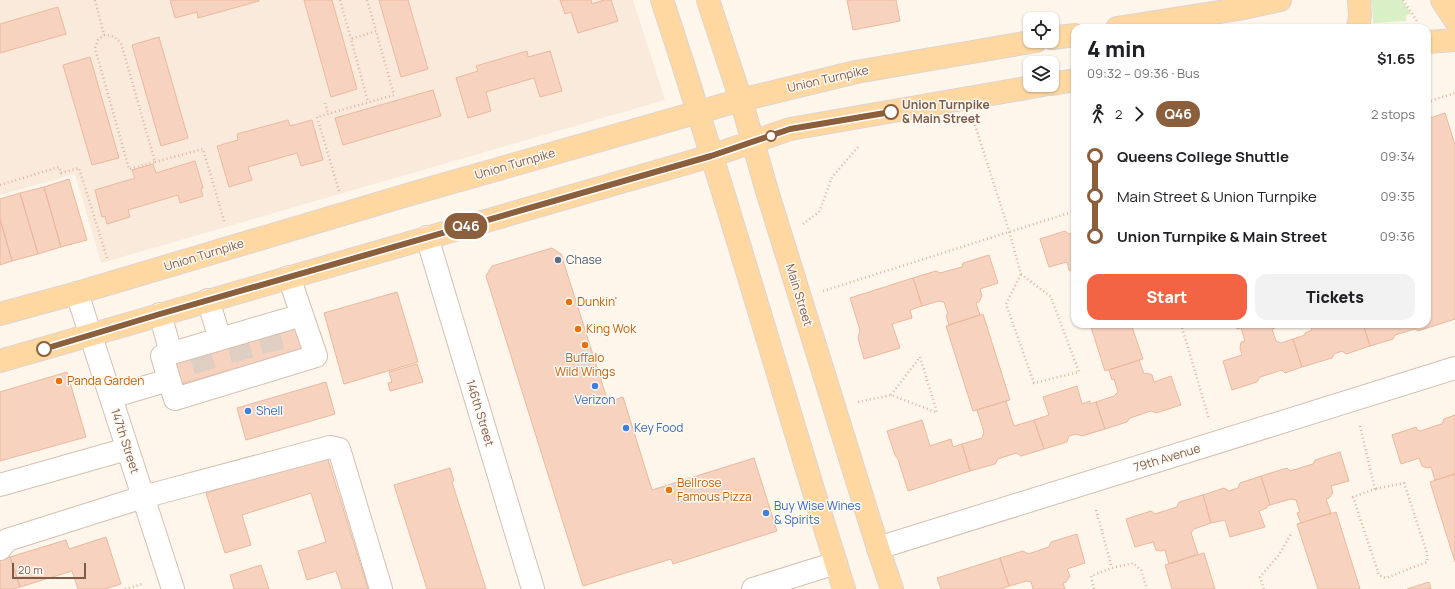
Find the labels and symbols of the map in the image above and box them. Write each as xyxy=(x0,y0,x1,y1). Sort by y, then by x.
street label: Union Turnpike xyxy=(786,61,870,96)
place label: Union Turnpike & Main Street xyxy=(902,96,990,127)
marker: Union Turnpike & Main Street xyxy=(883,104,899,120)
unlabelled marker xyxy=(765,130,777,142)
street label: Union Turnpike xyxy=(473,144,557,183)
line badge: Q46 xyxy=(443,213,489,239)
street label: Union Turnpike xyxy=(162,234,246,275)
place label: Chase xyxy=(566,251,602,268)
marker: Chase xyxy=(553,255,563,265)
street label: Main Street xyxy=(782,262,817,328)
place label: Dunkin' xyxy=(577,293,617,310)
marker: Dunkin' xyxy=(564,297,574,307)
place label: King Wok xyxy=(586,320,637,337)
marker: King Wok xyxy=(573,324,583,334)
marker: Buffalo Wild Wings xyxy=(580,340,590,350)
unlabelled marker xyxy=(36,341,52,357)
place label: Buffalo Wild Wings xyxy=(555,349,615,380)
place label: Panda Garden xyxy=(67,372,144,389)
marker: Panda Garden xyxy=(54,376,64,386)
street label: 146th Street xyxy=(462,377,499,448)
marker: Verizon xyxy=(590,381,600,391)
place label: Verizon xyxy=(575,391,615,408)
place label: Shell xyxy=(256,402,283,419)
street label: 147th Street xyxy=(107,406,144,476)
marker: Shell xyxy=(243,406,253,416)
place label: Key Food xyxy=(634,419,683,436)
marker: Key Food xyxy=(621,423,631,433)
street label: 79th Avenue xyxy=(1131,439,1202,476)
place label: Bellrose Famous Pizza xyxy=(677,474,752,505)
marker: Bellrose Famous Pizza xyxy=(664,485,674,495)
place label: Buy Wise Wines & Spirits xyxy=(774,497,861,528)
marker: Buy Wise Wines & Spirits xyxy=(761,508,771,518)
scale bar xyxy=(12,561,86,580)

